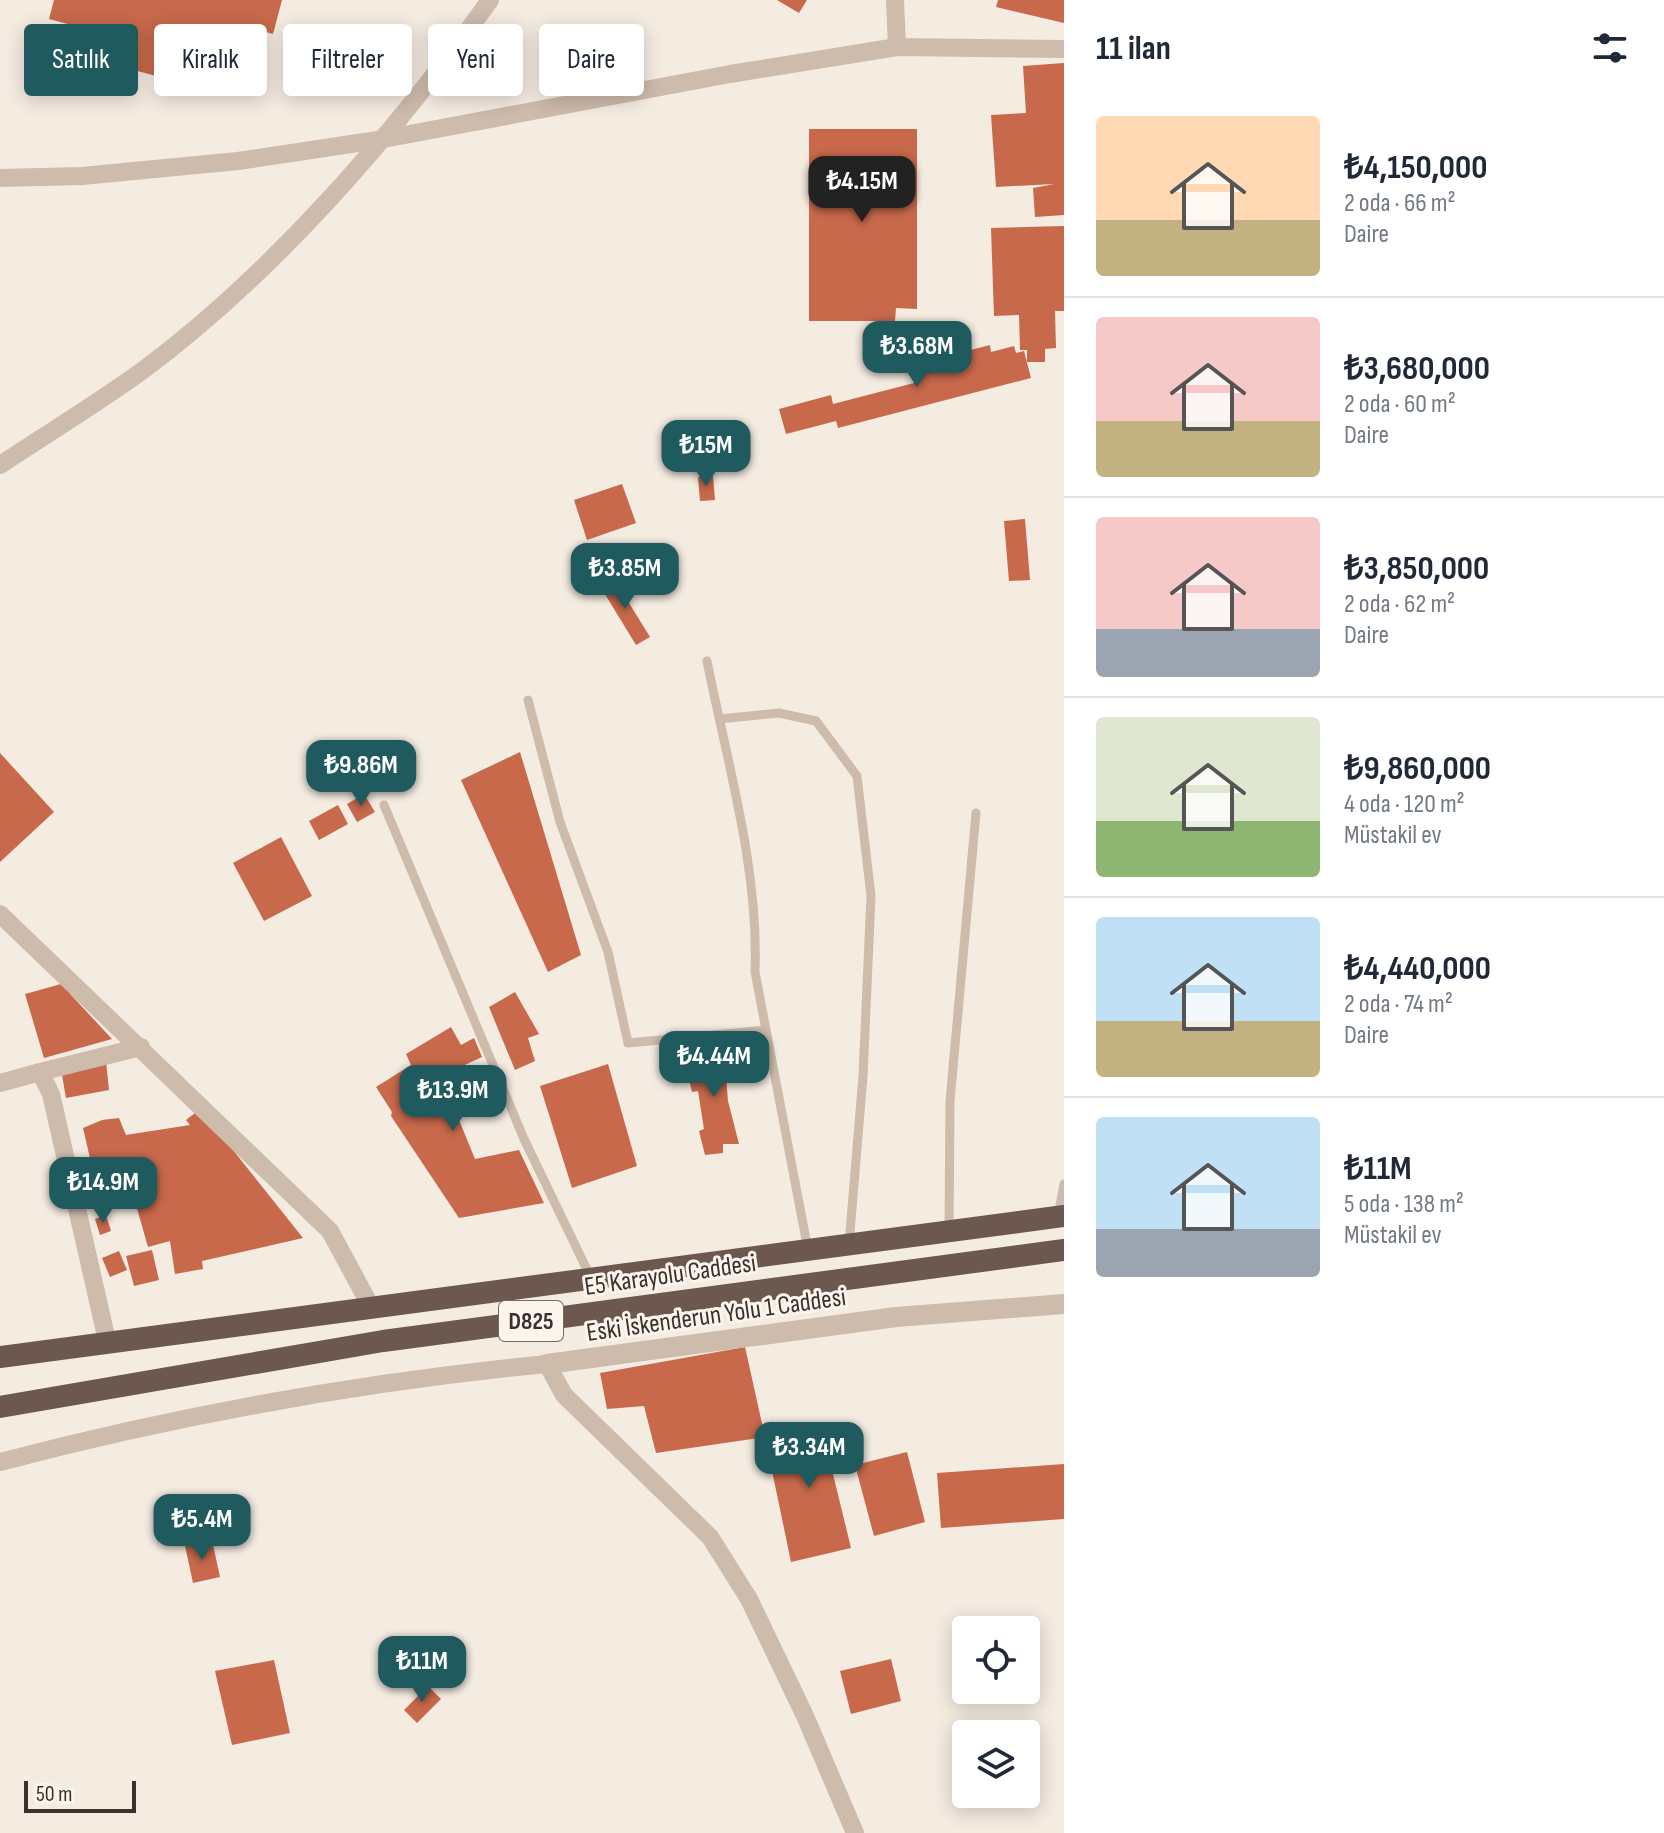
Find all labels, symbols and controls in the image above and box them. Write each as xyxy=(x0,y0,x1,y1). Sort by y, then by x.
chip: Satılık xyxy=(24,24,138,96)
chip: Kiralık xyxy=(154,24,267,96)
chip: Filtreler xyxy=(283,24,412,96)
chip: Yeni xyxy=(428,24,523,96)
chip: Daire xyxy=(539,24,644,96)
icon: filters xyxy=(1588,26,1632,70)
text: 11 ilan xyxy=(1096,28,1171,69)
text: ₺4,150,000 xyxy=(1344,147,1487,188)
icon: home xyxy=(1160,148,1256,244)
pin: ₺4.15M xyxy=(797,156,927,224)
text: ₺4.15M xyxy=(826,166,898,197)
text: 2 oda · 66 m² xyxy=(1344,188,1456,219)
text: Daire xyxy=(1344,219,1389,250)
pin: ₺3.68M xyxy=(852,321,982,389)
text: ₺3.68M xyxy=(881,331,953,362)
text: ₺3,680,000 xyxy=(1344,348,1490,389)
icon: home xyxy=(1160,349,1256,445)
text: 2 oda · 60 m² xyxy=(1344,389,1456,420)
pin: ₺15M xyxy=(659,420,753,488)
text: Daire xyxy=(1344,420,1389,451)
text: ₺15M xyxy=(680,430,732,461)
pin: ₺3.85M xyxy=(560,543,690,611)
text: ₺3,850,000 xyxy=(1344,548,1489,589)
icon: home xyxy=(1160,549,1256,645)
text: ₺3.85M xyxy=(589,553,661,584)
text: 2 oda · 62 m² xyxy=(1344,589,1455,620)
text: Daire xyxy=(1344,620,1389,651)
pin: ₺9.86M xyxy=(296,740,426,808)
text: ₺9,860,000 xyxy=(1344,748,1491,789)
icon: home xyxy=(1160,749,1256,845)
text: ₺9.86M xyxy=(324,750,398,781)
text: 4 oda · 120 m² xyxy=(1344,789,1465,820)
text: Müstakil ev xyxy=(1344,820,1442,851)
text: ₺4,440,000 xyxy=(1344,948,1491,989)
icon: home xyxy=(1160,949,1256,1045)
text: 2 oda · 74 m² xyxy=(1344,989,1453,1020)
text: Daire xyxy=(1344,1020,1389,1051)
pin: ₺4.44M xyxy=(649,1031,779,1099)
text: ₺4.44M xyxy=(677,1041,751,1072)
pin: ₺13.9M xyxy=(388,1065,518,1133)
text: ₺13.9M xyxy=(417,1075,489,1106)
text: ₺11M xyxy=(1344,1148,1412,1189)
icon: home xyxy=(1160,1149,1256,1245)
pin: ₺14.9M xyxy=(38,1157,168,1225)
text: ₺14.9M xyxy=(67,1167,139,1198)
text: 5 oda · 138 m² xyxy=(1344,1189,1464,1220)
text: Müstakil ev xyxy=(1344,1220,1442,1251)
street label: E5 Karayolu Caddesi xyxy=(583,1248,758,1303)
street label: Eski İskenderun Yolu 1 Caddesi xyxy=(585,1282,848,1349)
road number: D825 xyxy=(499,1301,563,1341)
pin: ₺3.34M xyxy=(744,1422,874,1490)
text: ₺3.34M xyxy=(773,1432,845,1463)
pin: ₺5.4M xyxy=(146,1494,258,1562)
text: ₺5.4M xyxy=(172,1504,232,1535)
map controls xyxy=(952,1616,1040,1808)
button: locate xyxy=(952,1616,1040,1704)
pin: ₺11M xyxy=(375,1636,469,1704)
text: ₺11M xyxy=(396,1646,448,1677)
button: layers xyxy=(952,1720,1040,1808)
scale bar xyxy=(24,1777,136,1813)
text: 50 m xyxy=(36,1781,72,1808)

